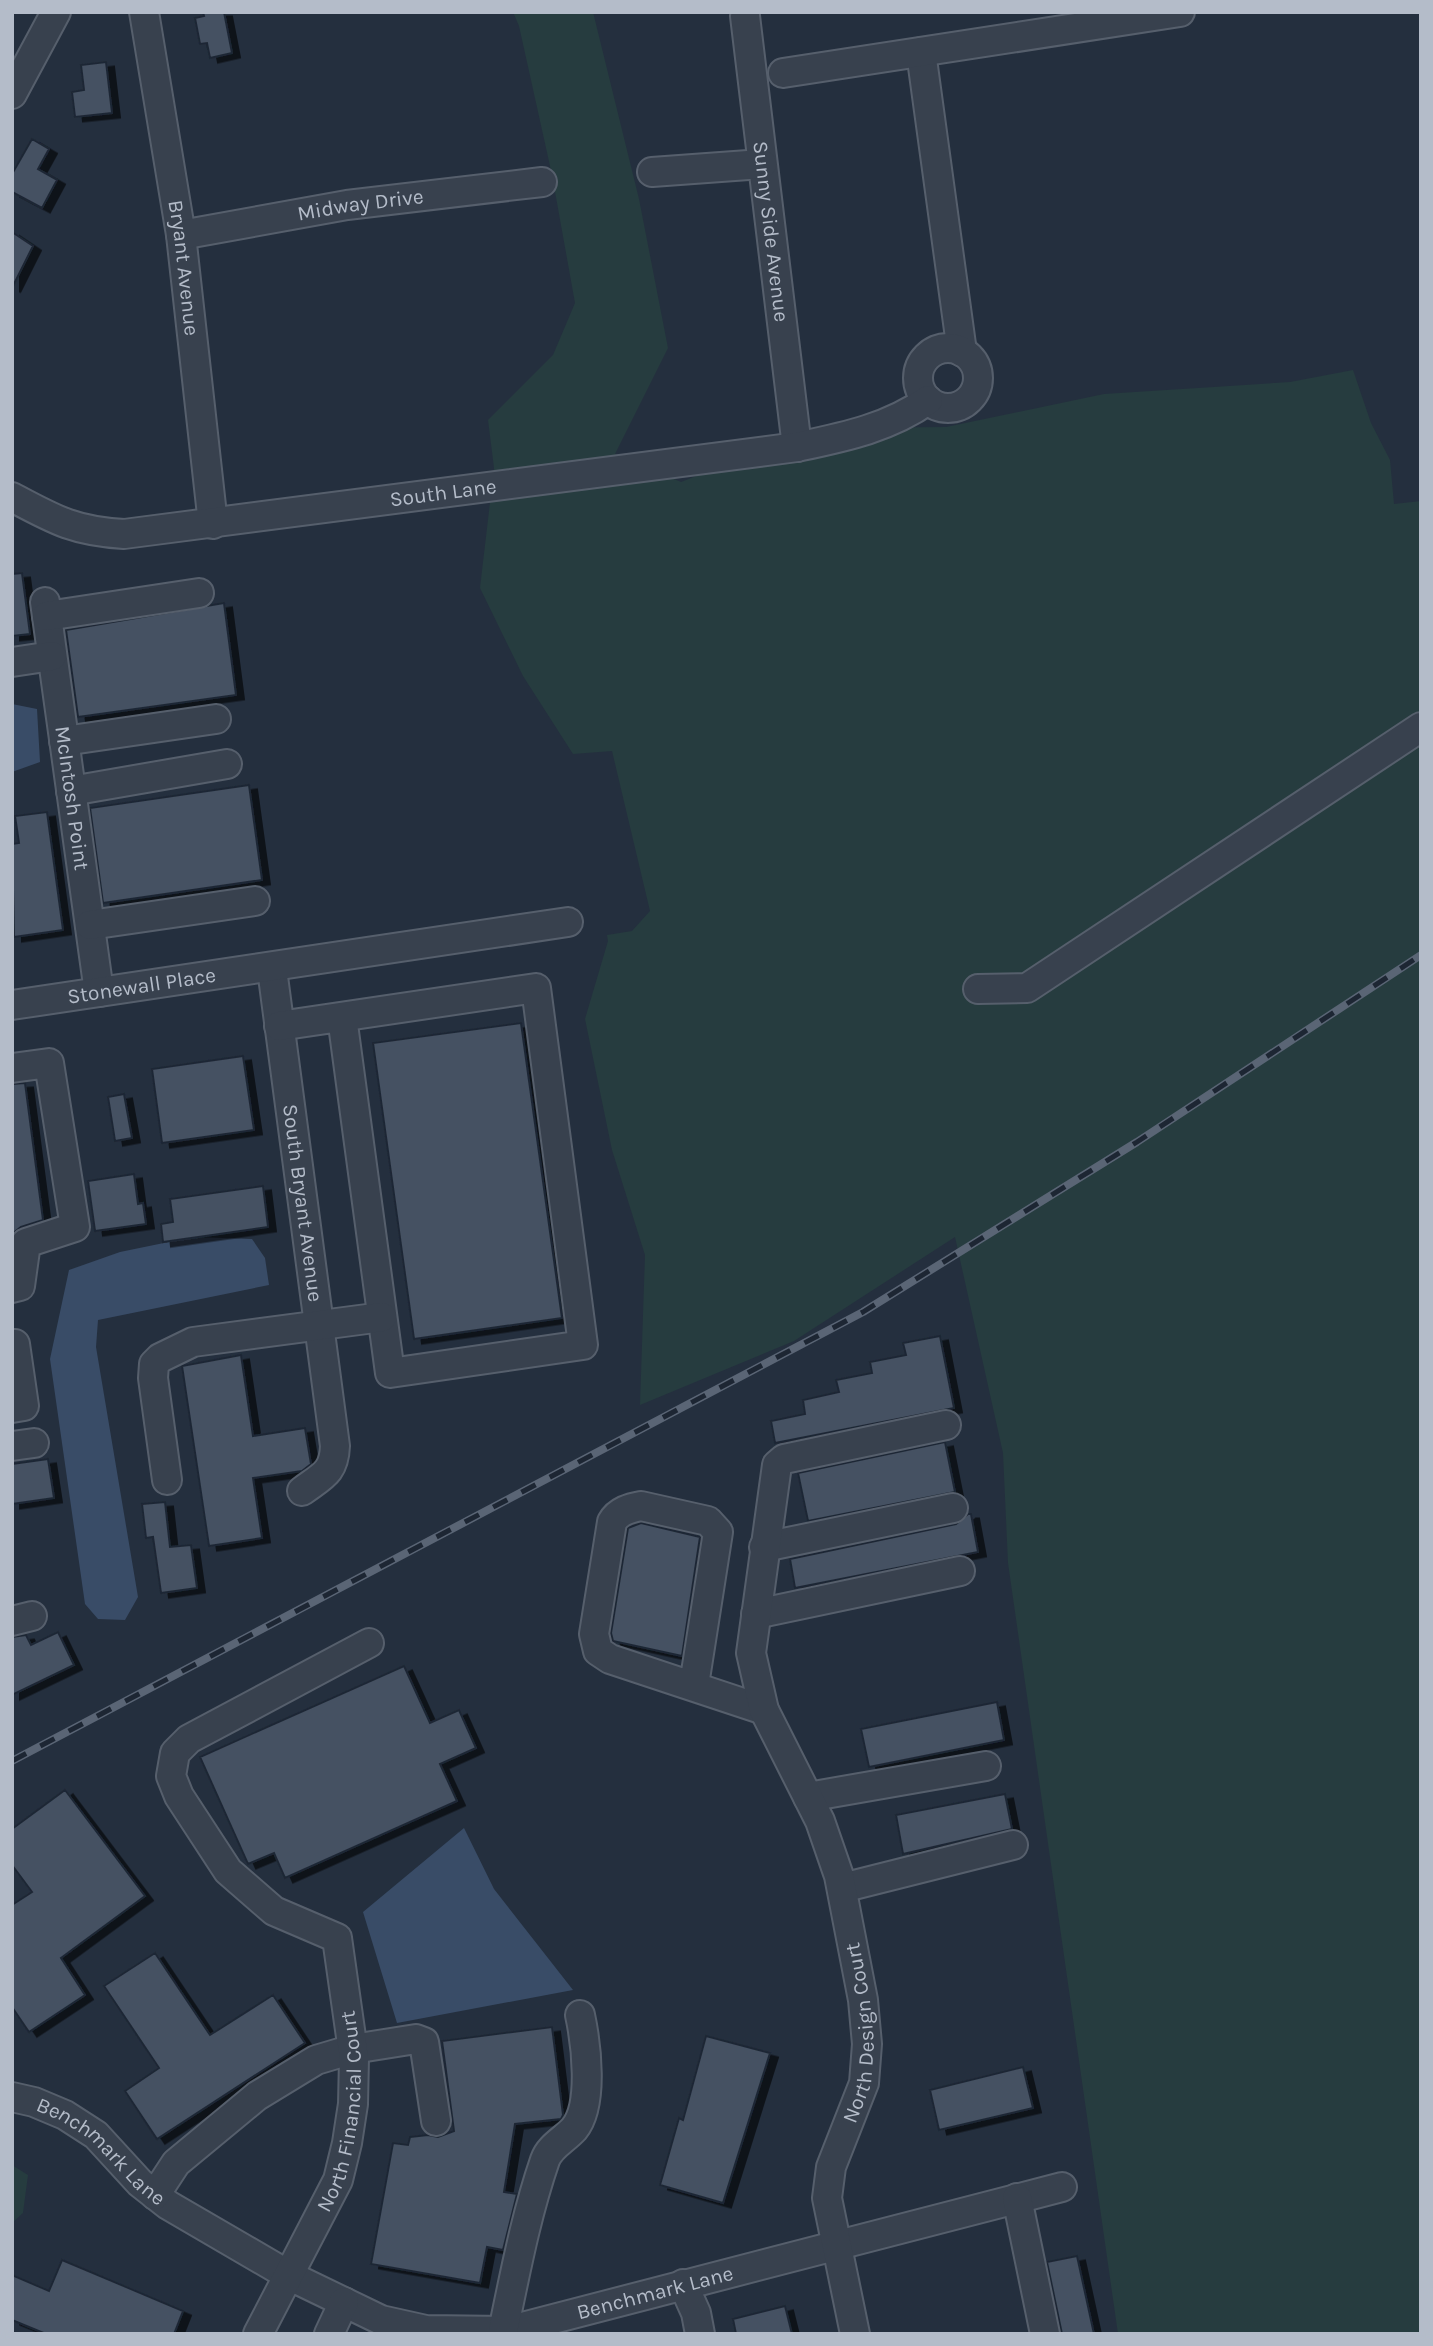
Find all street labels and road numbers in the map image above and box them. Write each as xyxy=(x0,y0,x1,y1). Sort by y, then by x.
street label: Sunny Side Avenue xyxy=(748,140,794,323)
street label: Midway Drive xyxy=(295,184,425,226)
street label: Bryant Avenue xyxy=(163,198,204,337)
street label: South Lane xyxy=(388,474,498,512)
street label: McIntosh Point xyxy=(50,725,94,872)
street label: Stonewall Place xyxy=(66,963,217,1009)
street label: South Bryant Avenue xyxy=(278,1103,328,1303)
street label: North Design Court xyxy=(837,1941,879,2126)
street label: North Financial Court xyxy=(312,2009,367,2216)
street label: Benchmark Lane xyxy=(33,2093,170,2210)
street label: Benchmark Lane xyxy=(574,2261,736,2324)

